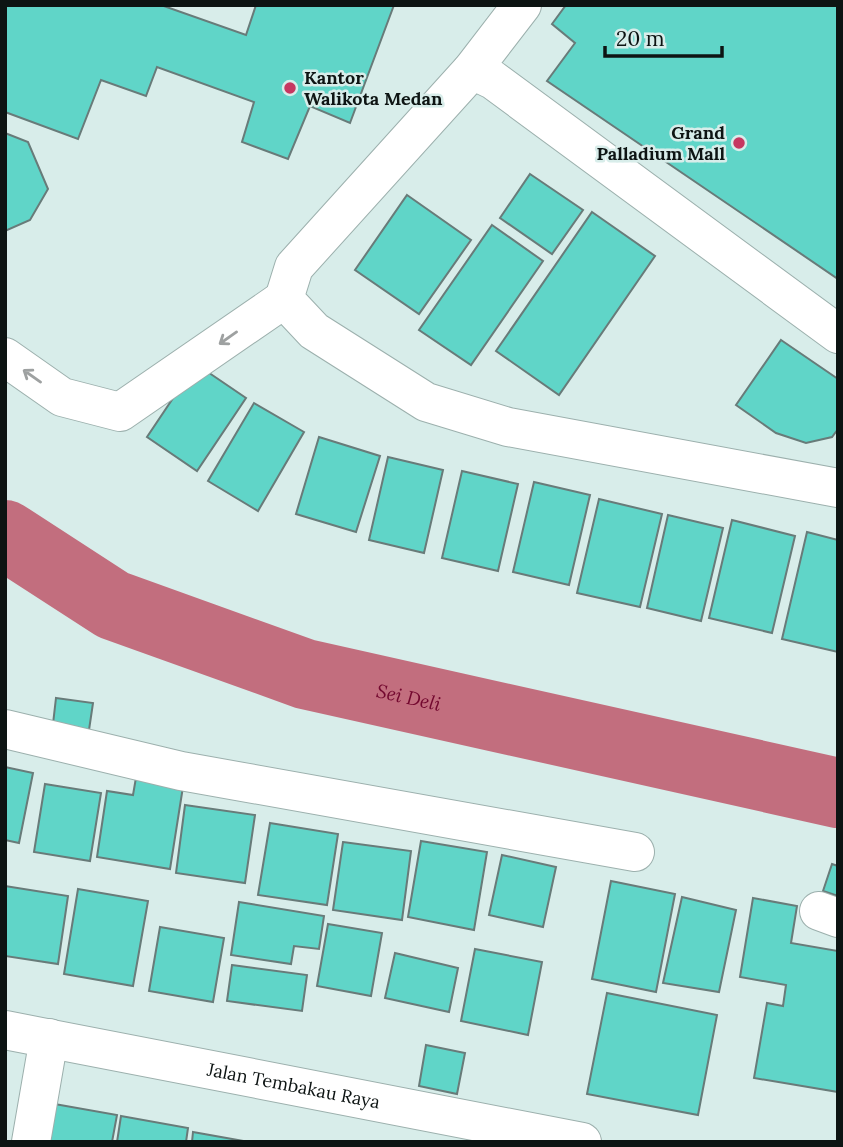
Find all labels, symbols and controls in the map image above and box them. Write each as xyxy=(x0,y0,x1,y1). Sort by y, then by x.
scale bar xyxy=(605,14,722,58)
text: 20 m xyxy=(616,25,665,52)
place label: Kantor Walikota Medan xyxy=(304,66,443,110)
marker: Kantor Walikota Medan xyxy=(282,80,298,96)
place label: Grand Palladium Mall xyxy=(597,121,725,165)
marker: Grand Palladium Mall xyxy=(731,135,747,151)
one-way arrow xyxy=(219,331,238,345)
one-way arrow xyxy=(23,369,42,383)
water label: Sei Deli xyxy=(374,678,443,716)
street label: Jalan Tembakau Raya xyxy=(204,1057,382,1114)

